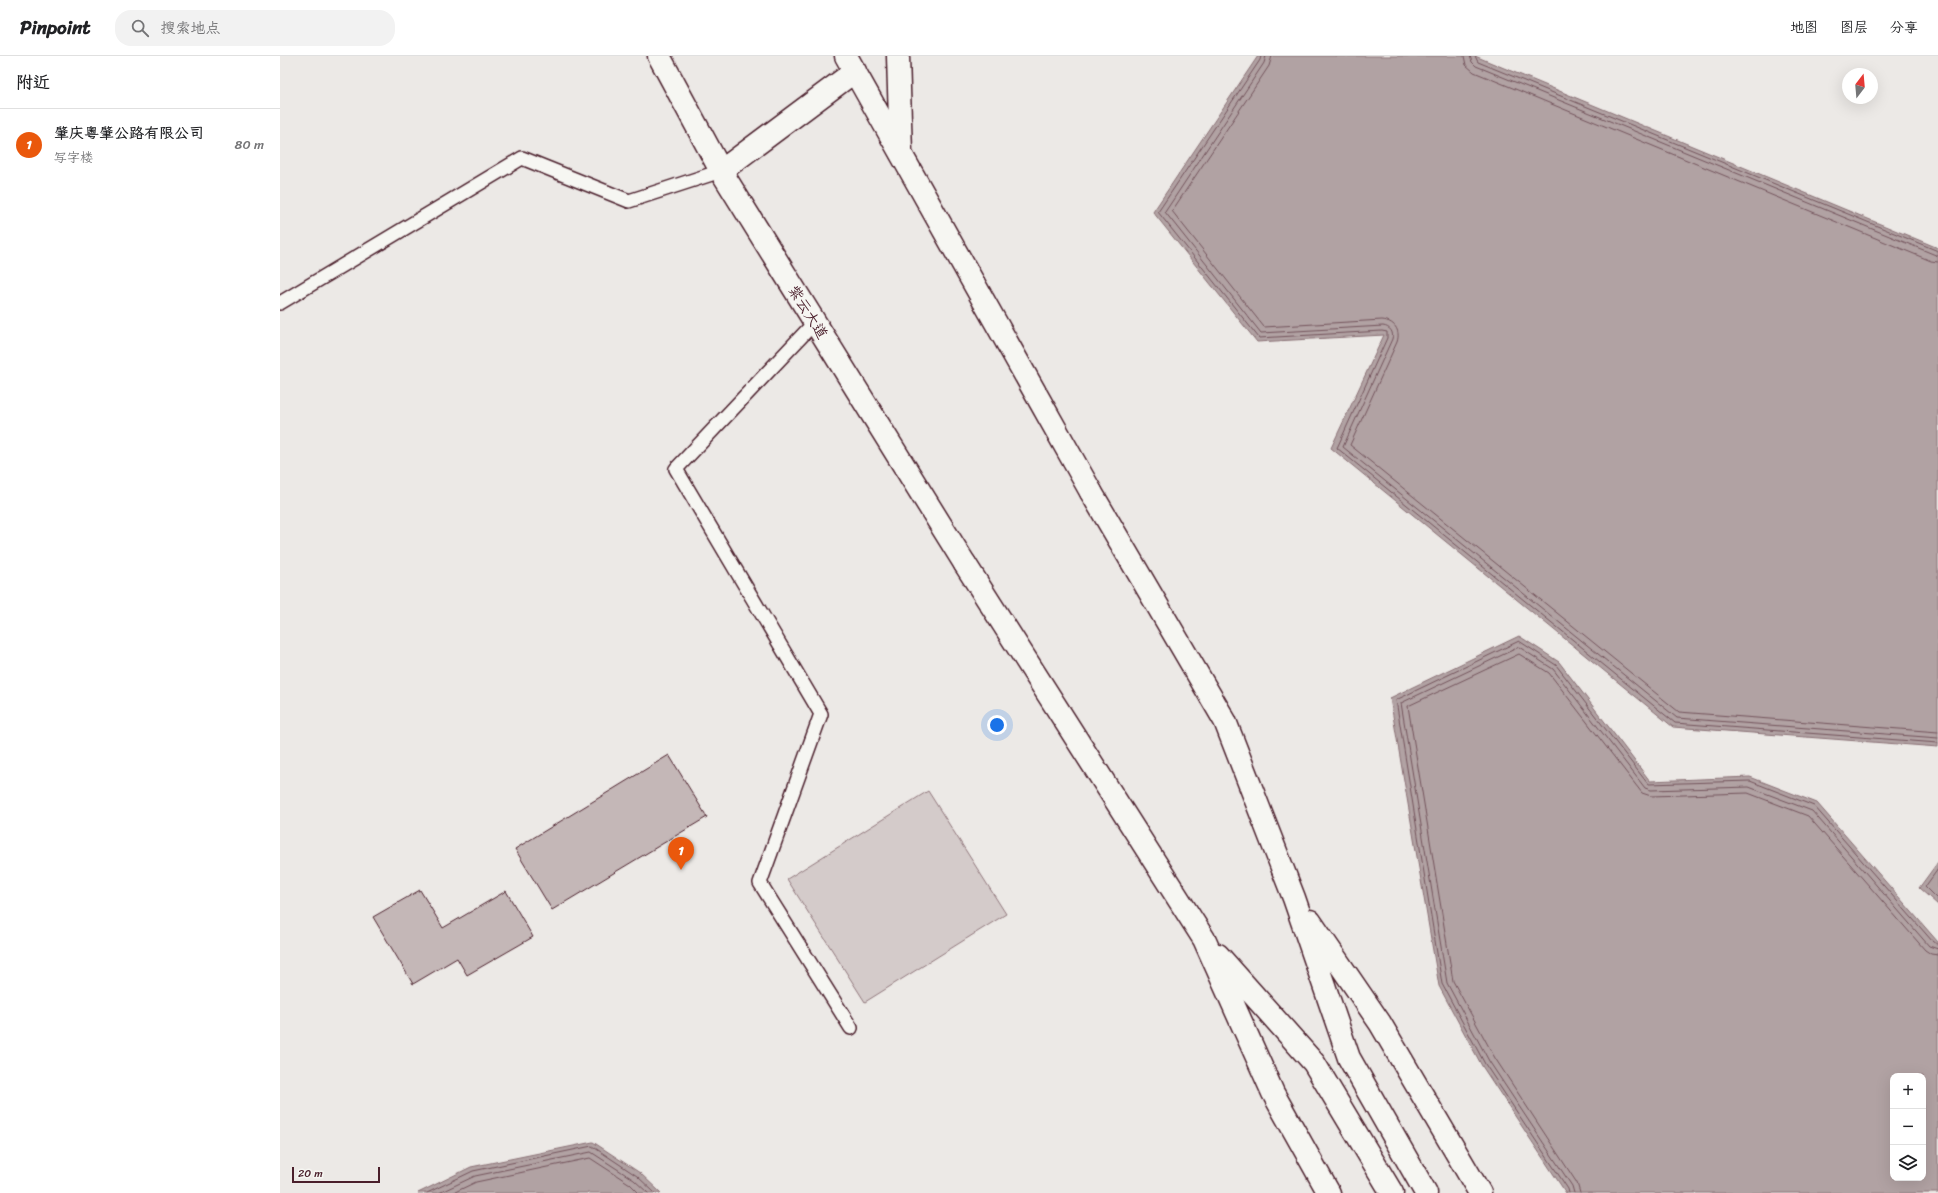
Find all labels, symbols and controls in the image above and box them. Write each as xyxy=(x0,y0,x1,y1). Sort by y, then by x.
search box xyxy=(115,10,395,46)
text: Pinpoint xyxy=(20,11,91,44)
text: 搜索地点 xyxy=(161,15,221,41)
text: 地图 xyxy=(1790,15,1818,40)
text: 图层 xyxy=(1840,15,1868,40)
text: 分享 xyxy=(1890,15,1918,40)
icon: search xyxy=(129,17,151,39)
text: 附近 xyxy=(16,67,50,97)
north arrow xyxy=(1842,68,1878,104)
text: 肇庆粤肇公路有限公司 xyxy=(54,120,204,146)
text: 1 xyxy=(26,133,32,156)
text: 80 m xyxy=(235,133,264,156)
text: 写字楼 xyxy=(54,146,93,169)
street label: 紫云大道 xyxy=(781,280,835,344)
your location xyxy=(987,715,1007,735)
pin: 1 xyxy=(668,837,694,870)
map controls xyxy=(1890,1073,1926,1181)
button: + xyxy=(1890,1073,1926,1109)
button: − xyxy=(1890,1109,1926,1145)
button: layers xyxy=(1890,1145,1926,1181)
text: 20 m xyxy=(298,1164,323,1183)
scale bar xyxy=(292,1165,380,1184)

